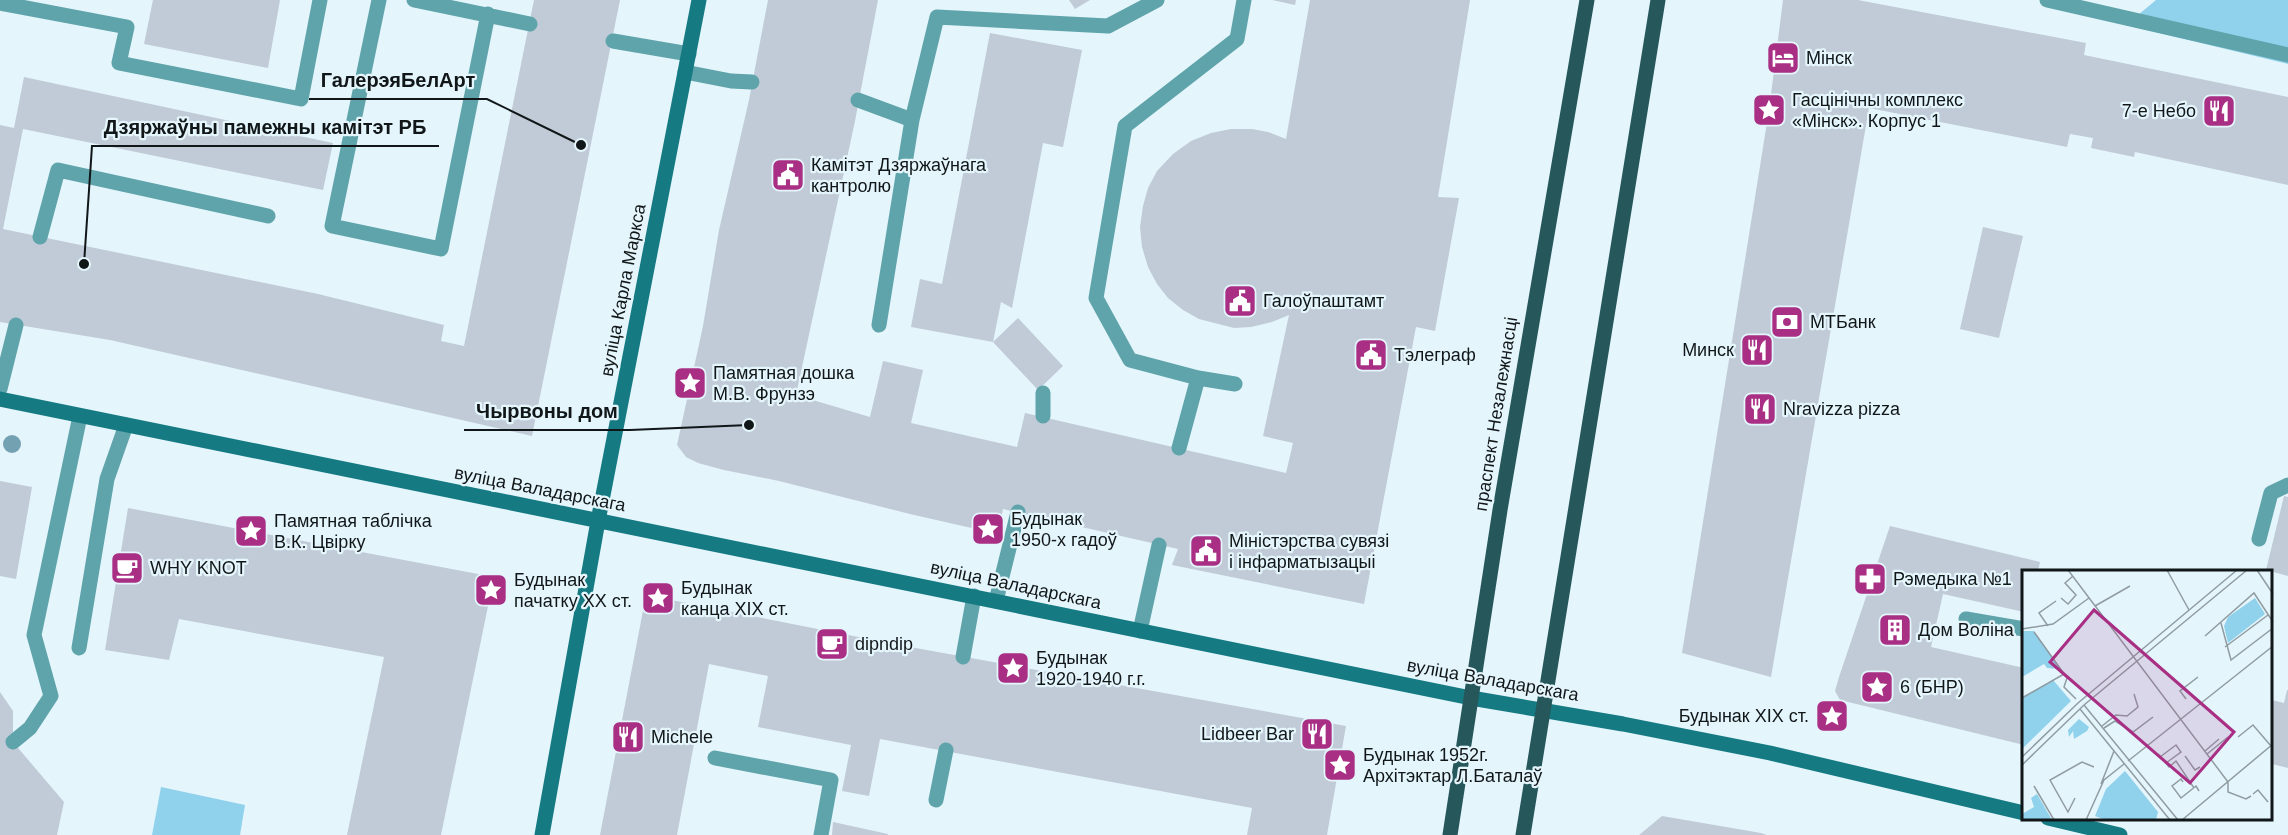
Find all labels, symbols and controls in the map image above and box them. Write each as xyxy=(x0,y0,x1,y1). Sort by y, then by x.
hotel icon: Мінск xyxy=(1765,40,1801,76)
place label: Мінск xyxy=(1806,48,1852,68)
callout: ГалерэяБелАрт xyxy=(309,61,487,99)
text: ГалерэяБелАрт xyxy=(321,69,475,91)
place label: Гасцінічны комплекс «Мінск». Корпус 1 xyxy=(1792,90,1963,131)
place icon: Гасцінічны комплекс «Мінск». Корпус 1 xyxy=(1751,92,1787,128)
restaurant icon: 7-е Небо xyxy=(2201,93,2237,129)
place label: 7-е Небо xyxy=(2122,101,2196,121)
callout: Дзяржаўны памежны камітэт РБ xyxy=(92,108,439,146)
text: Дзяржаўны памежны камітэт РБ xyxy=(104,116,426,138)
place label: Камітэт Дзяржаўнага кантролю xyxy=(811,155,987,196)
public building icon: Камітэт Дзяржаўнага кантролю xyxy=(770,157,806,193)
street label: вуліца Карла Маркса xyxy=(596,201,650,378)
public building icon: Галоўпаштамт xyxy=(1222,283,1258,319)
place label: Галоўпаштамт xyxy=(1263,291,1384,311)
bank icon: МТБанк xyxy=(1769,304,1805,340)
place label: МТБанк xyxy=(1810,312,1876,332)
street label: праспект Незалежнасці xyxy=(1471,315,1521,513)
restaurant icon: Минск xyxy=(1739,332,1775,368)
public building icon: Тэлеграф xyxy=(1353,337,1389,373)
place label: Минск xyxy=(1682,340,1734,360)
place label: Тэлеграф xyxy=(1394,345,1476,365)
place label: Памятная дошка М.В. Фрунзэ xyxy=(713,363,855,404)
place icon: Памятная дошка М.В. Фрунзэ xyxy=(672,365,708,401)
restaurant icon: Nravizza pizza xyxy=(1742,391,1778,427)
callout: Чырвоны дом xyxy=(464,392,630,430)
place label: Nravizza pizza xyxy=(1783,399,1901,419)
text: Чырвоны дом xyxy=(476,400,618,422)
street label: вуліца Валадарскага xyxy=(453,463,628,516)
place label: Будынак 1950-х гадоў xyxy=(1011,509,1117,550)
place label: Памятная таблічка В.К. Цвірку xyxy=(274,511,433,552)
place icon: Будынак 1950-х гадоў xyxy=(970,511,1006,547)
place icon: Памятная таблічка В.К. Цвірку xyxy=(233,513,269,549)
place label: Міністэрства сувязі і інфарматызацыі xyxy=(1229,531,1389,572)
public building icon: Міністэрства сувязі і інфарматызацыі xyxy=(1188,533,1224,569)
cafe icon: WHY KNOT xyxy=(109,550,145,586)
street label: вуліца Валадарскага xyxy=(929,557,1104,613)
place label: WHY KNOT xyxy=(150,558,247,578)
pharmacy icon: Рэмедыка №1 xyxy=(1852,561,1888,597)
place label: Рэмедыка №1 xyxy=(1893,569,2012,589)
place label: Будынак пачатку XX ст. xyxy=(514,570,632,611)
inset map xyxy=(2022,570,2273,820)
place icon: Будынак пачатку XX ст. xyxy=(473,572,509,608)
place label: Будынак канца ХІХ ст. xyxy=(681,578,789,619)
place icon: Будынак канца ХІХ ст. xyxy=(640,580,676,616)
building icon: Дом Воліна xyxy=(1877,612,1913,648)
place label: Дом Воліна xyxy=(1918,620,2015,640)
cafe icon: dipndip xyxy=(814,626,850,662)
place label: dipndip xyxy=(855,634,913,654)
place label: Будынак 1920-1940 г.г. xyxy=(1036,648,1146,689)
place icon: Будынак 1920-1940 г.г. xyxy=(995,650,1031,686)
street label: вуліца Валадарскага xyxy=(1406,655,1581,705)
place icon: 6 (БНР) xyxy=(1859,669,1895,705)
place label: 6 (БНР) xyxy=(1900,677,1964,697)
place icon: Будынак XIX ст. xyxy=(1814,698,1850,734)
place label: Будынак XIX ст. xyxy=(1679,706,1809,726)
restaurant icon: Lidbeer Bar xyxy=(1299,716,1335,752)
restaurant icon: Michele xyxy=(610,719,646,755)
place label: Lidbeer Bar xyxy=(1201,724,1294,744)
place label: Michele xyxy=(651,727,713,747)
place label: Будынак 1952г. Архітэктар Л.Баталаў xyxy=(1363,745,1542,786)
place icon: Будынак 1952г. Архітэктар Л.Баталаў xyxy=(1322,747,1358,783)

